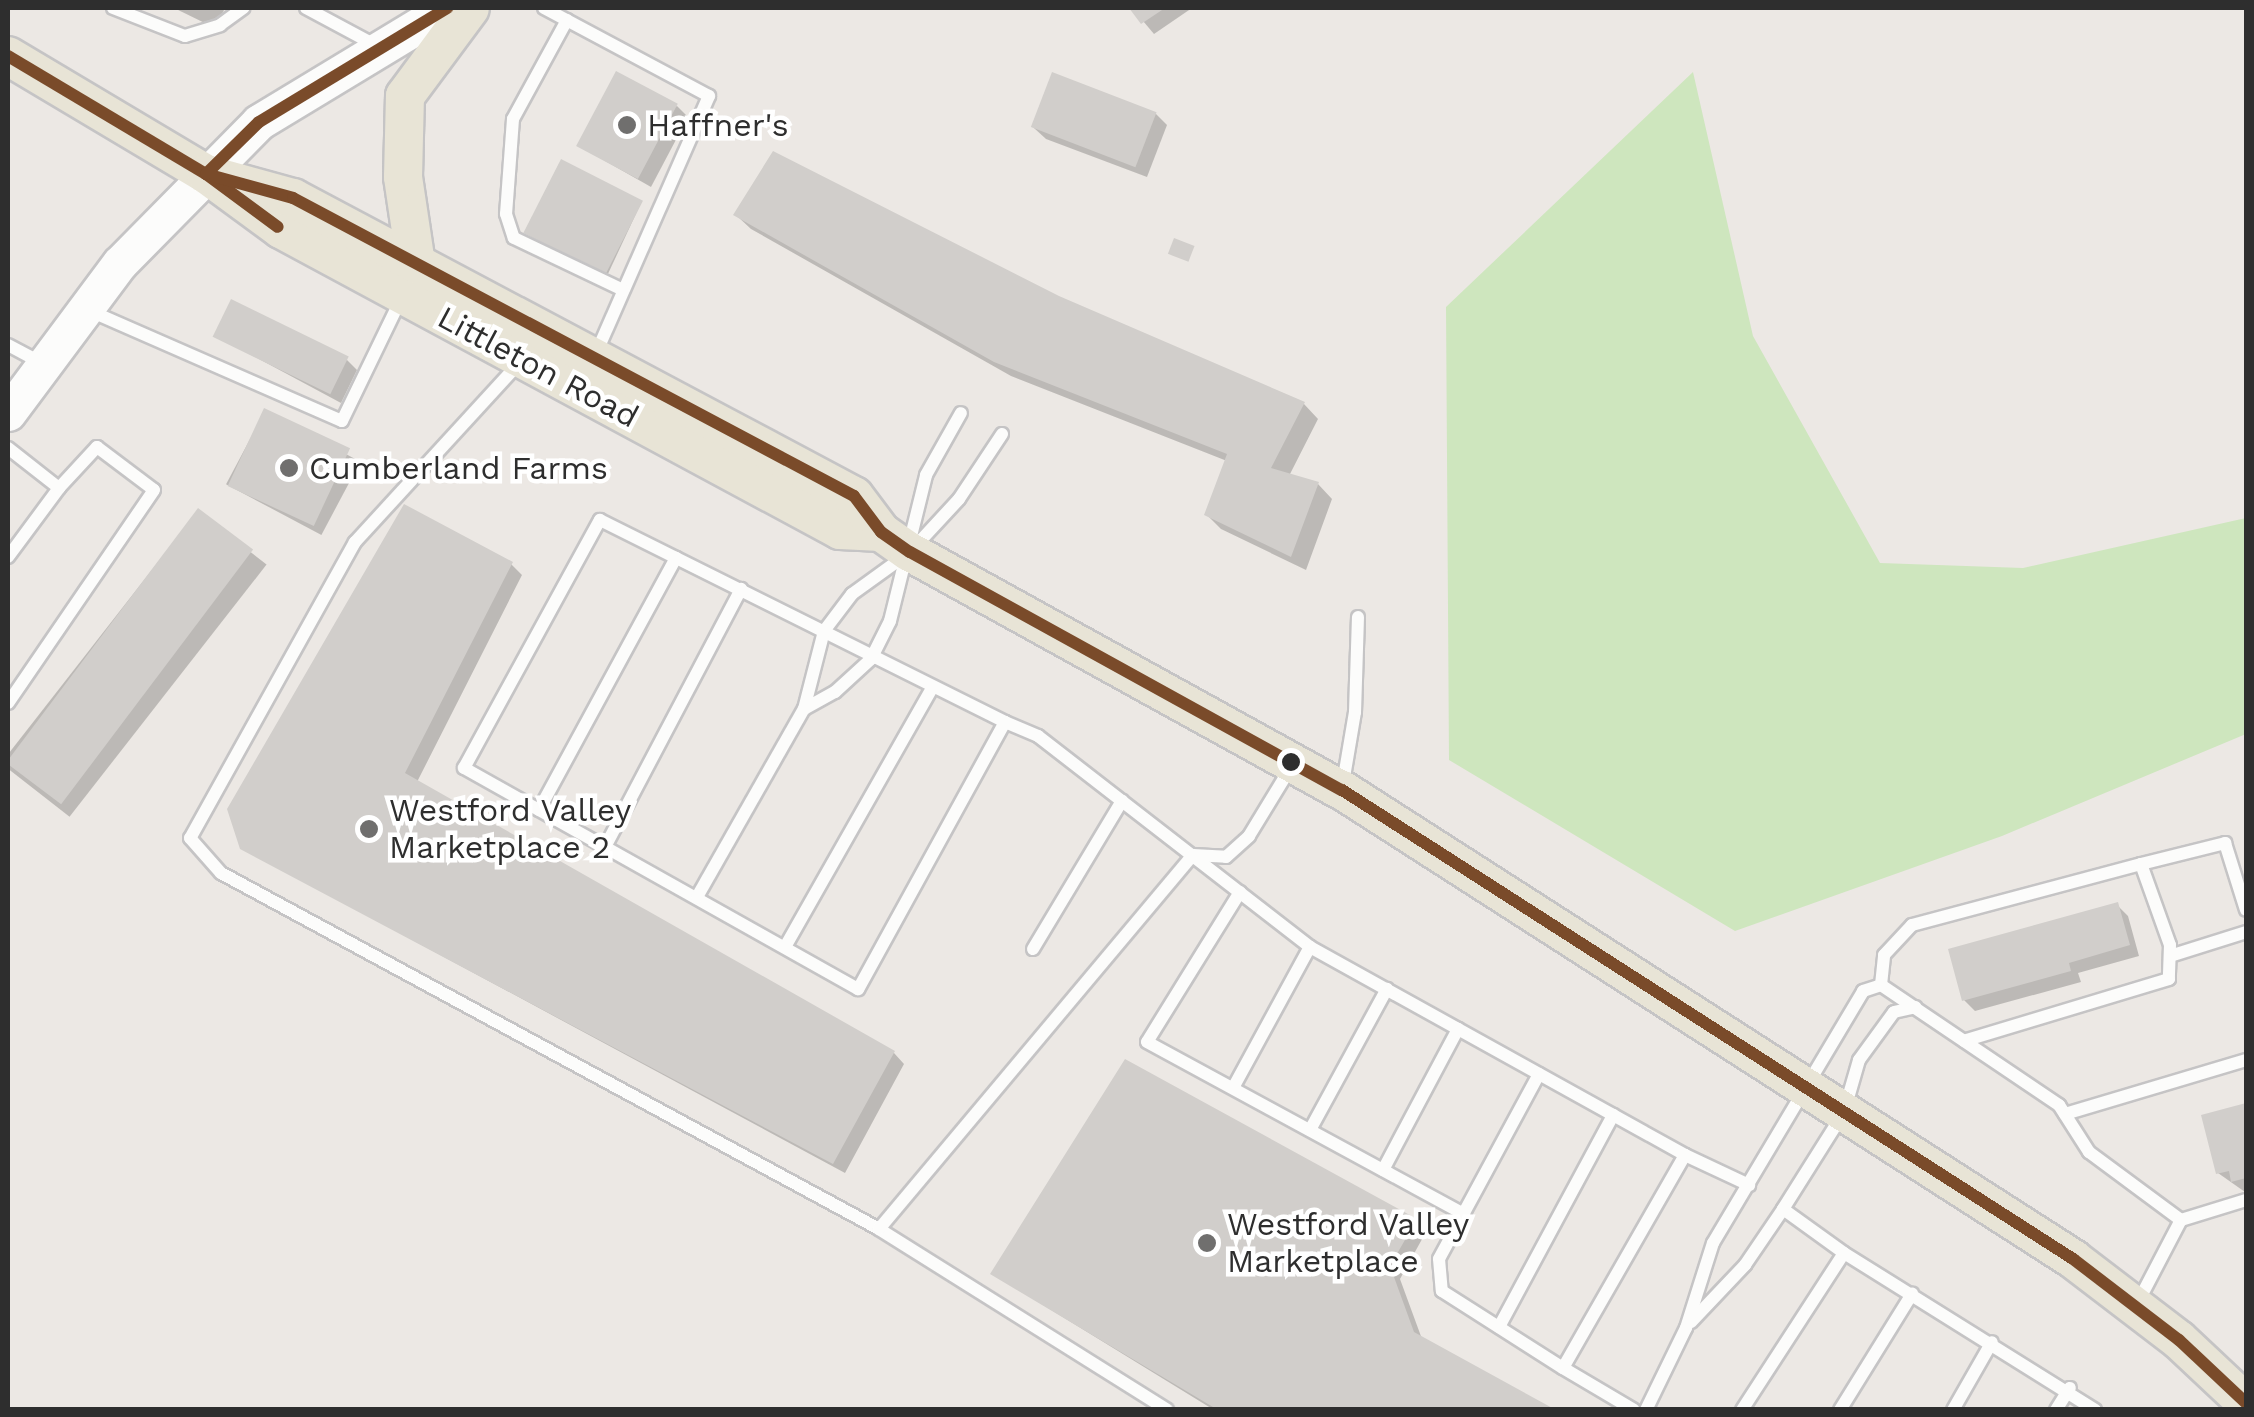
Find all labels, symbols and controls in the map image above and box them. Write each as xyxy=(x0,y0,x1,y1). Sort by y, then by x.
place label: Haffner's xyxy=(647,106,789,144)
marker: Haffner's xyxy=(616,114,638,136)
street label: Littleton Road xyxy=(431,298,645,436)
place label: Cumberland Farms xyxy=(309,449,608,487)
marker: Cumberland Farms xyxy=(278,457,300,479)
unlabelled marker xyxy=(1281,752,1301,772)
place label: Westford Valley Marketplace 2 xyxy=(389,792,632,867)
marker: Westford Valley Marketplace 2 xyxy=(358,818,380,840)
place label: Westford Valley Marketplace xyxy=(1227,1206,1470,1281)
marker: Westford Valley Marketplace xyxy=(1196,1232,1218,1254)

